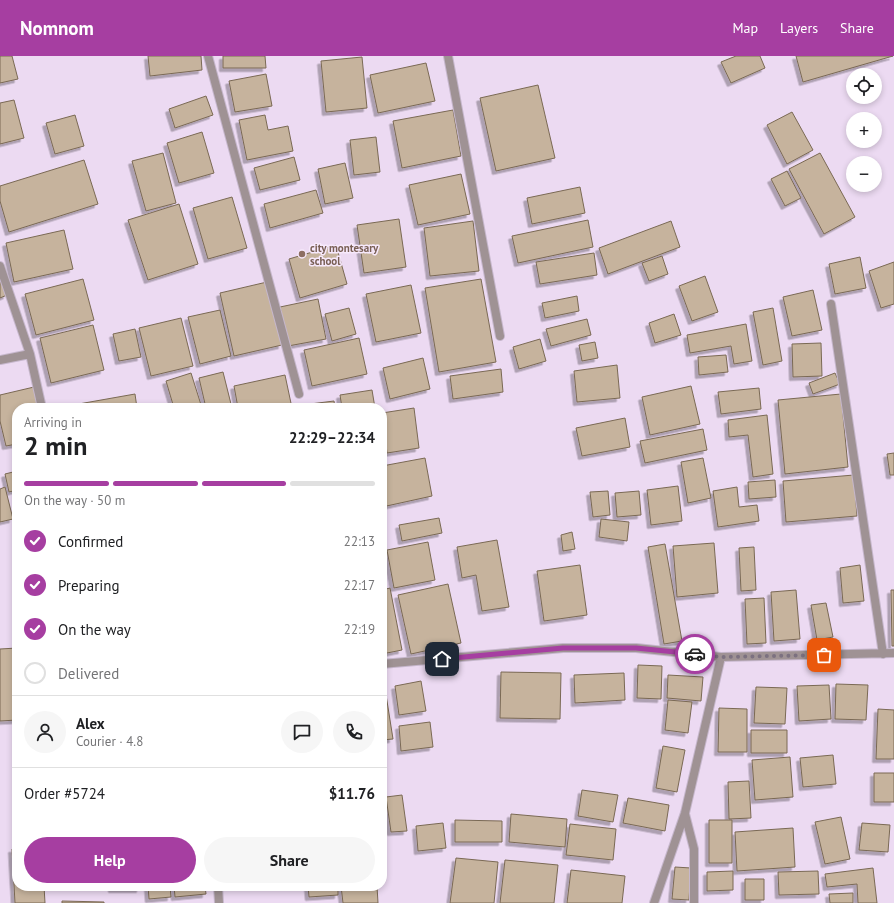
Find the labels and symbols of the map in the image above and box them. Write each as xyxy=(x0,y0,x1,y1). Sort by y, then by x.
place label: city montesary school xyxy=(310,241,379,268)
marker: city montesary school xyxy=(297,249,307,259)
courier xyxy=(675,634,715,674)
pin xyxy=(807,638,841,672)
pin xyxy=(425,642,459,676)

